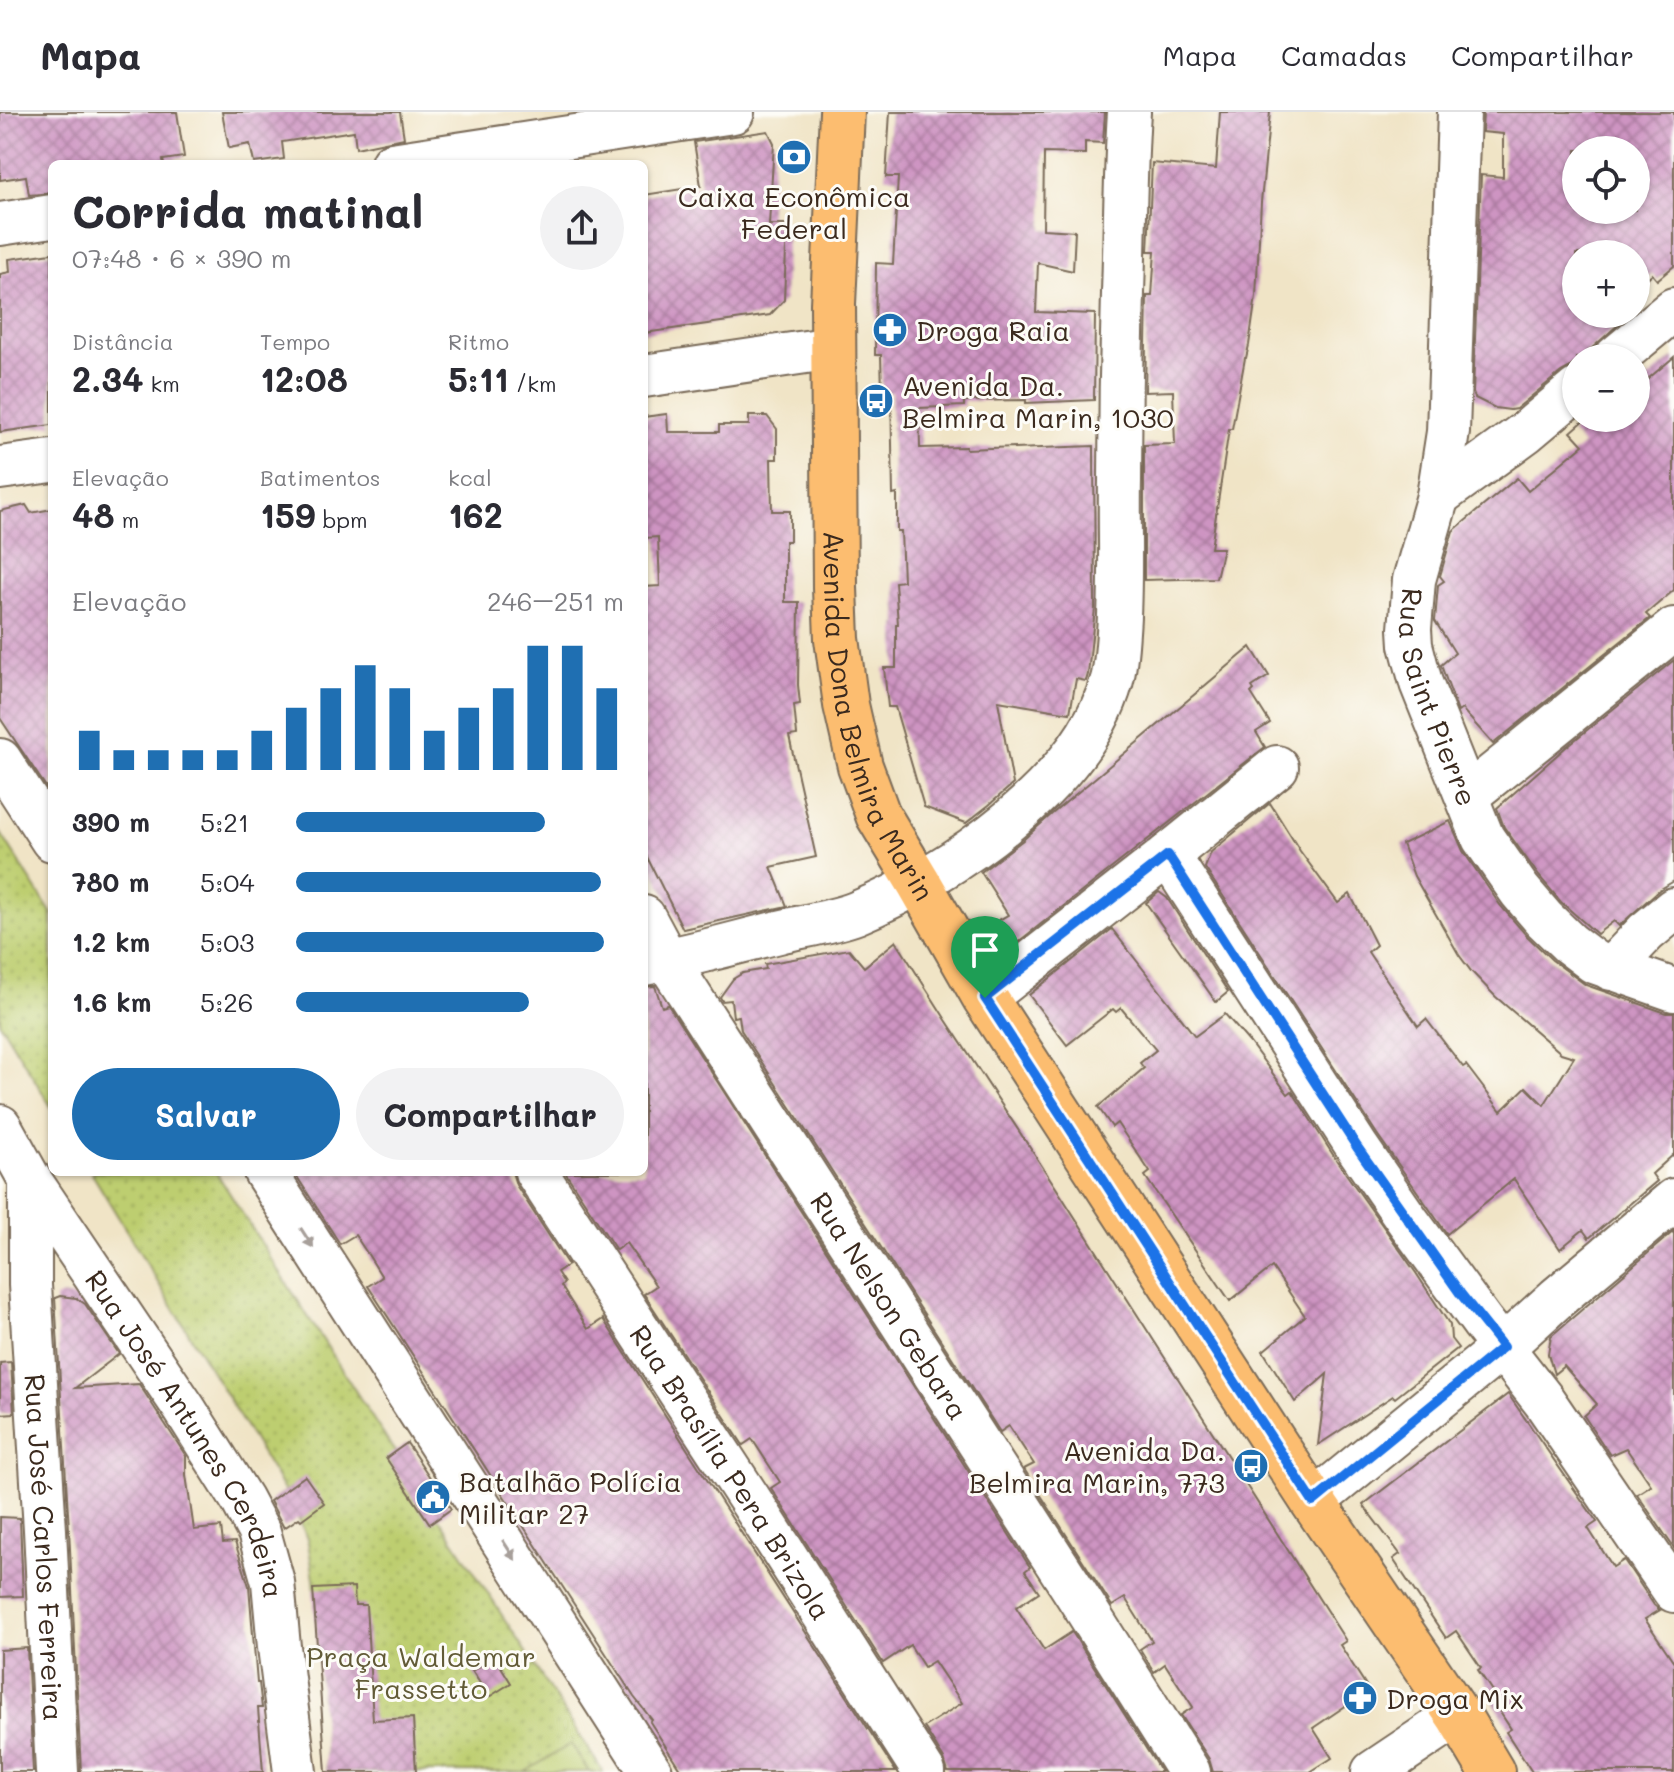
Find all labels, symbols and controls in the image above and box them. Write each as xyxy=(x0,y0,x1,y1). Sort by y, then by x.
text: Mapa xyxy=(40,30,141,80)
text: Mapa xyxy=(1163,37,1237,73)
text: Camadas xyxy=(1281,37,1407,73)
text: Compartilhar xyxy=(1451,37,1634,73)
map controls xyxy=(1562,136,1650,432)
button: locate xyxy=(1562,136,1650,224)
bank icon: Caixa Econômica Federal xyxy=(775,138,813,176)
place label: Caixa Econômica Federal xyxy=(678,178,910,246)
text: Corrida matinal xyxy=(72,182,423,239)
button: share xyxy=(540,186,624,270)
button: + xyxy=(1562,240,1650,328)
text: 07:48 · 6 × 390 m xyxy=(72,241,292,275)
pharmacy icon: Droga Raia xyxy=(871,311,909,349)
place label: Droga Raia xyxy=(916,312,1070,348)
text: Distância xyxy=(72,327,174,356)
text: Tempo xyxy=(260,327,330,356)
text: Ritmo xyxy=(448,327,509,356)
button: − xyxy=(1562,344,1650,432)
text: 2.34 xyxy=(72,356,143,401)
text: 12:08 xyxy=(260,356,348,401)
text: 5:11 xyxy=(448,356,509,401)
place label: Avenida Da. Belmira Marin, 1030 xyxy=(902,367,1174,435)
text: km xyxy=(143,369,180,398)
text: /km xyxy=(509,369,557,398)
bus stop icon: Avenida Da. Belmira Marin, 1030 xyxy=(857,382,895,420)
text: Elevação xyxy=(72,463,169,492)
text: Batimentos xyxy=(260,463,381,492)
text: kcal xyxy=(448,463,492,492)
text: 48 xyxy=(72,492,115,537)
text: 159 xyxy=(260,492,315,537)
text: 162 xyxy=(448,492,503,537)
text: m xyxy=(115,505,139,534)
text: bpm xyxy=(315,505,368,534)
street label: Avenida Dona Belmira Marin xyxy=(817,531,943,907)
text: Elevação xyxy=(72,584,186,618)
text: 246–251 m xyxy=(487,584,624,618)
street label: Rua Saint Pierre xyxy=(1392,587,1486,811)
text: 390 m xyxy=(72,805,150,839)
text: 5:21 xyxy=(200,805,249,839)
text: 780 m xyxy=(72,865,149,899)
text: 5:04 xyxy=(200,865,255,899)
pin xyxy=(951,916,1019,998)
text: 1.2 km xyxy=(72,925,150,959)
text: 5:03 xyxy=(200,925,255,959)
icon: arrive xyxy=(963,928,1007,972)
text: 1.6 km xyxy=(72,985,151,1019)
text: 5:26 xyxy=(200,985,253,1019)
button: Salvar xyxy=(72,1068,340,1160)
button: Compartilhar xyxy=(356,1068,624,1160)
street label: Rua Nelson Gebara xyxy=(803,1185,977,1426)
one-way arrow xyxy=(300,1227,315,1248)
street label: Rua José Antunes Cerdeira xyxy=(78,1263,292,1600)
street label: Rua Brasília Pera Brizola xyxy=(622,1318,840,1627)
street label: Rua José Carlos Ferreira xyxy=(17,1373,72,1722)
place label: Avenida Da. Belmira Marin, 773 xyxy=(969,1432,1225,1500)
bus stop icon: Avenida Da. Belmira Marin, 773 xyxy=(1232,1447,1270,1485)
place label: Batalhão Polícia Militar 27 xyxy=(459,1463,681,1531)
public building icon: Batalhão Polícia Militar 27 xyxy=(414,1478,452,1516)
one-way arrow xyxy=(502,1539,516,1561)
park label: Praça Waldemar Frassetto xyxy=(306,1638,536,1706)
pharmacy icon: Droga Mix xyxy=(1341,1679,1379,1717)
place label: Droga Mix xyxy=(1386,1680,1524,1716)

